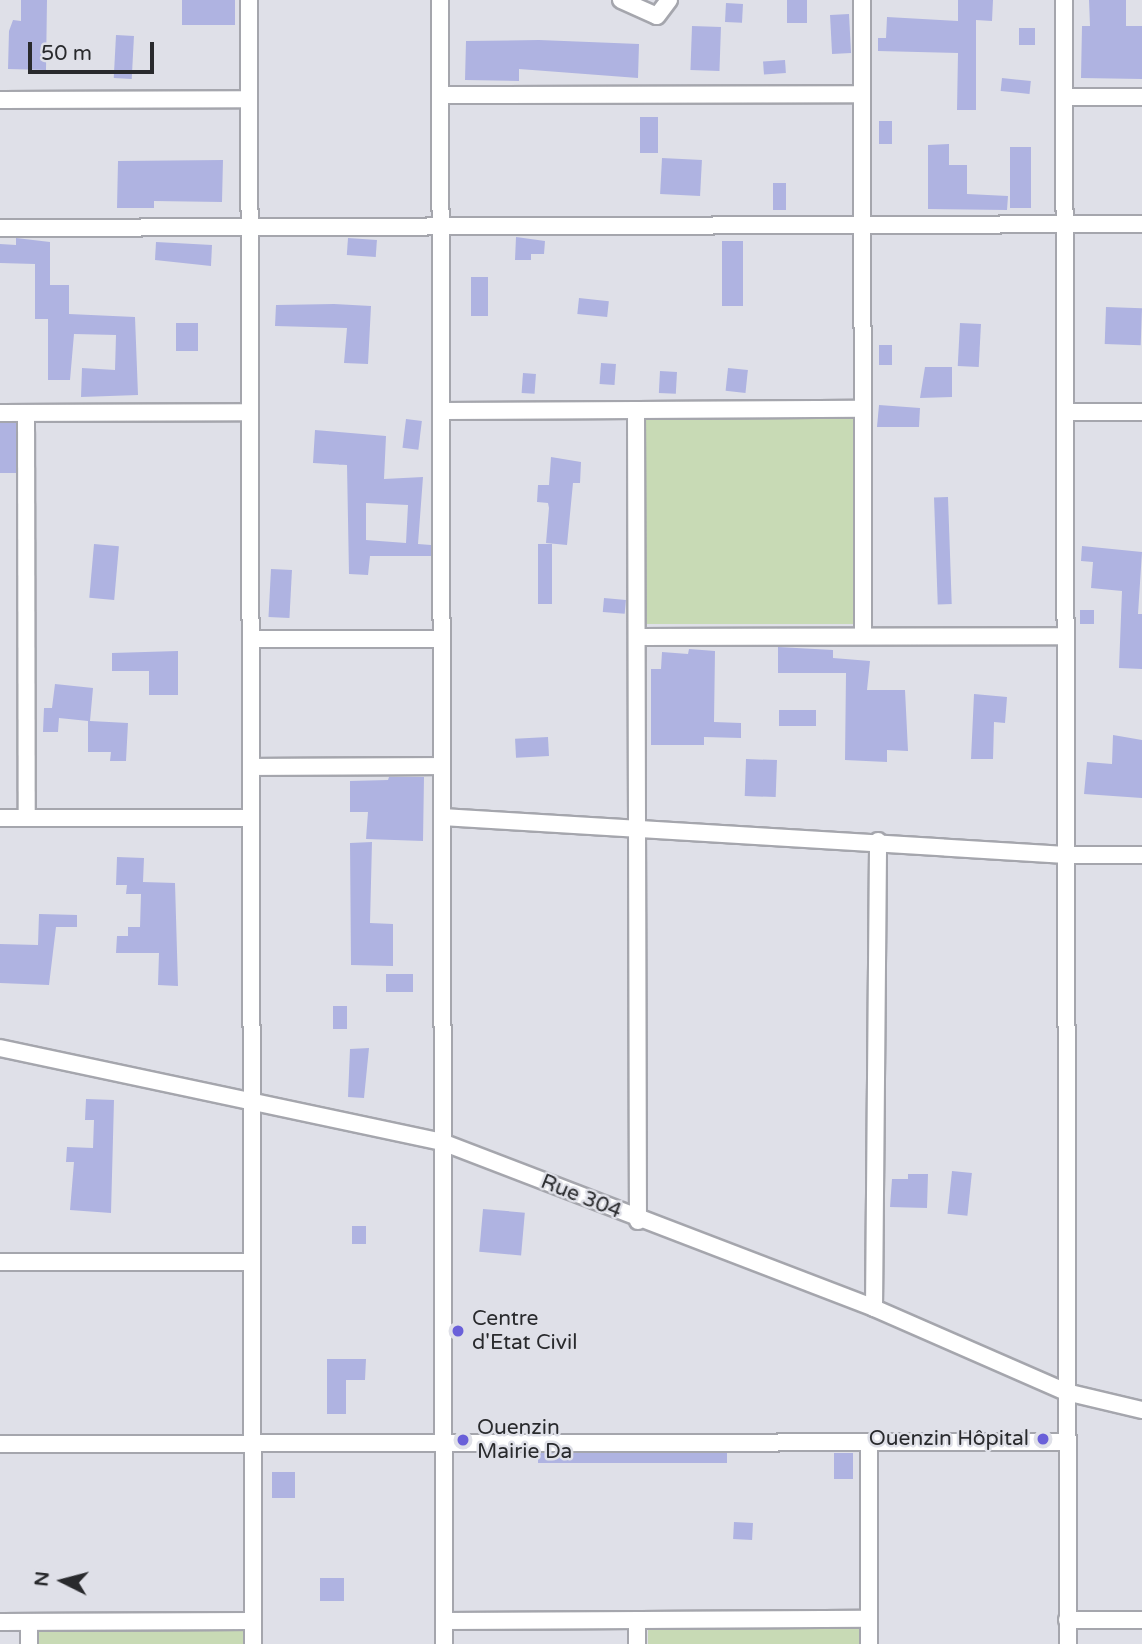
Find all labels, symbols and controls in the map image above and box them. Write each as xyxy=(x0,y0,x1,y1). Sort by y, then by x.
scale bar xyxy=(32,28,158,72)
text: 50 m xyxy=(41,41,92,66)
street label: Rue 304 xyxy=(537,1169,625,1225)
place label: Centre d'Etat Civil xyxy=(472,1306,577,1356)
marker: Centre d'Etat Civil xyxy=(450,1323,466,1339)
place label: Ouenzin Mairie Da xyxy=(477,1415,572,1465)
place label: Ouenzin Hôpital xyxy=(869,1426,1029,1452)
marker: Ouenzin Hôpital xyxy=(1035,1431,1051,1447)
marker: Ouenzin Mairie Da xyxy=(455,1432,471,1448)
north arrow xyxy=(28,1546,98,1616)
text: N xyxy=(30,1570,54,1588)

